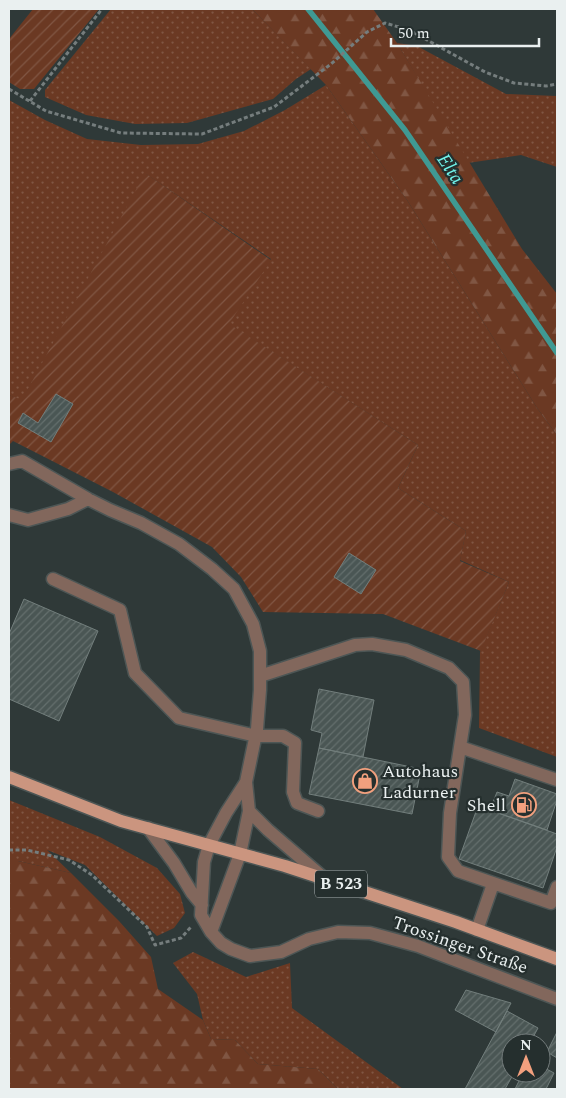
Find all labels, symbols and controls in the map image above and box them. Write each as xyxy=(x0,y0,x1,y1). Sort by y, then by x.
scale bar xyxy=(391,15,538,47)
text: 50 m xyxy=(398,22,430,45)
water label: Elta xyxy=(429,147,471,191)
place label: Autohaus Ladurner xyxy=(382,758,458,806)
shop icon: Autohaus Ladurner xyxy=(352,768,378,794)
place label: Shell xyxy=(467,792,506,819)
fuel station icon: Shell xyxy=(511,792,537,818)
road number: B 523 xyxy=(315,871,367,898)
street label: Trossinger Straße xyxy=(389,909,531,981)
north arrow xyxy=(501,1033,551,1083)
text: N xyxy=(520,1035,532,1056)

